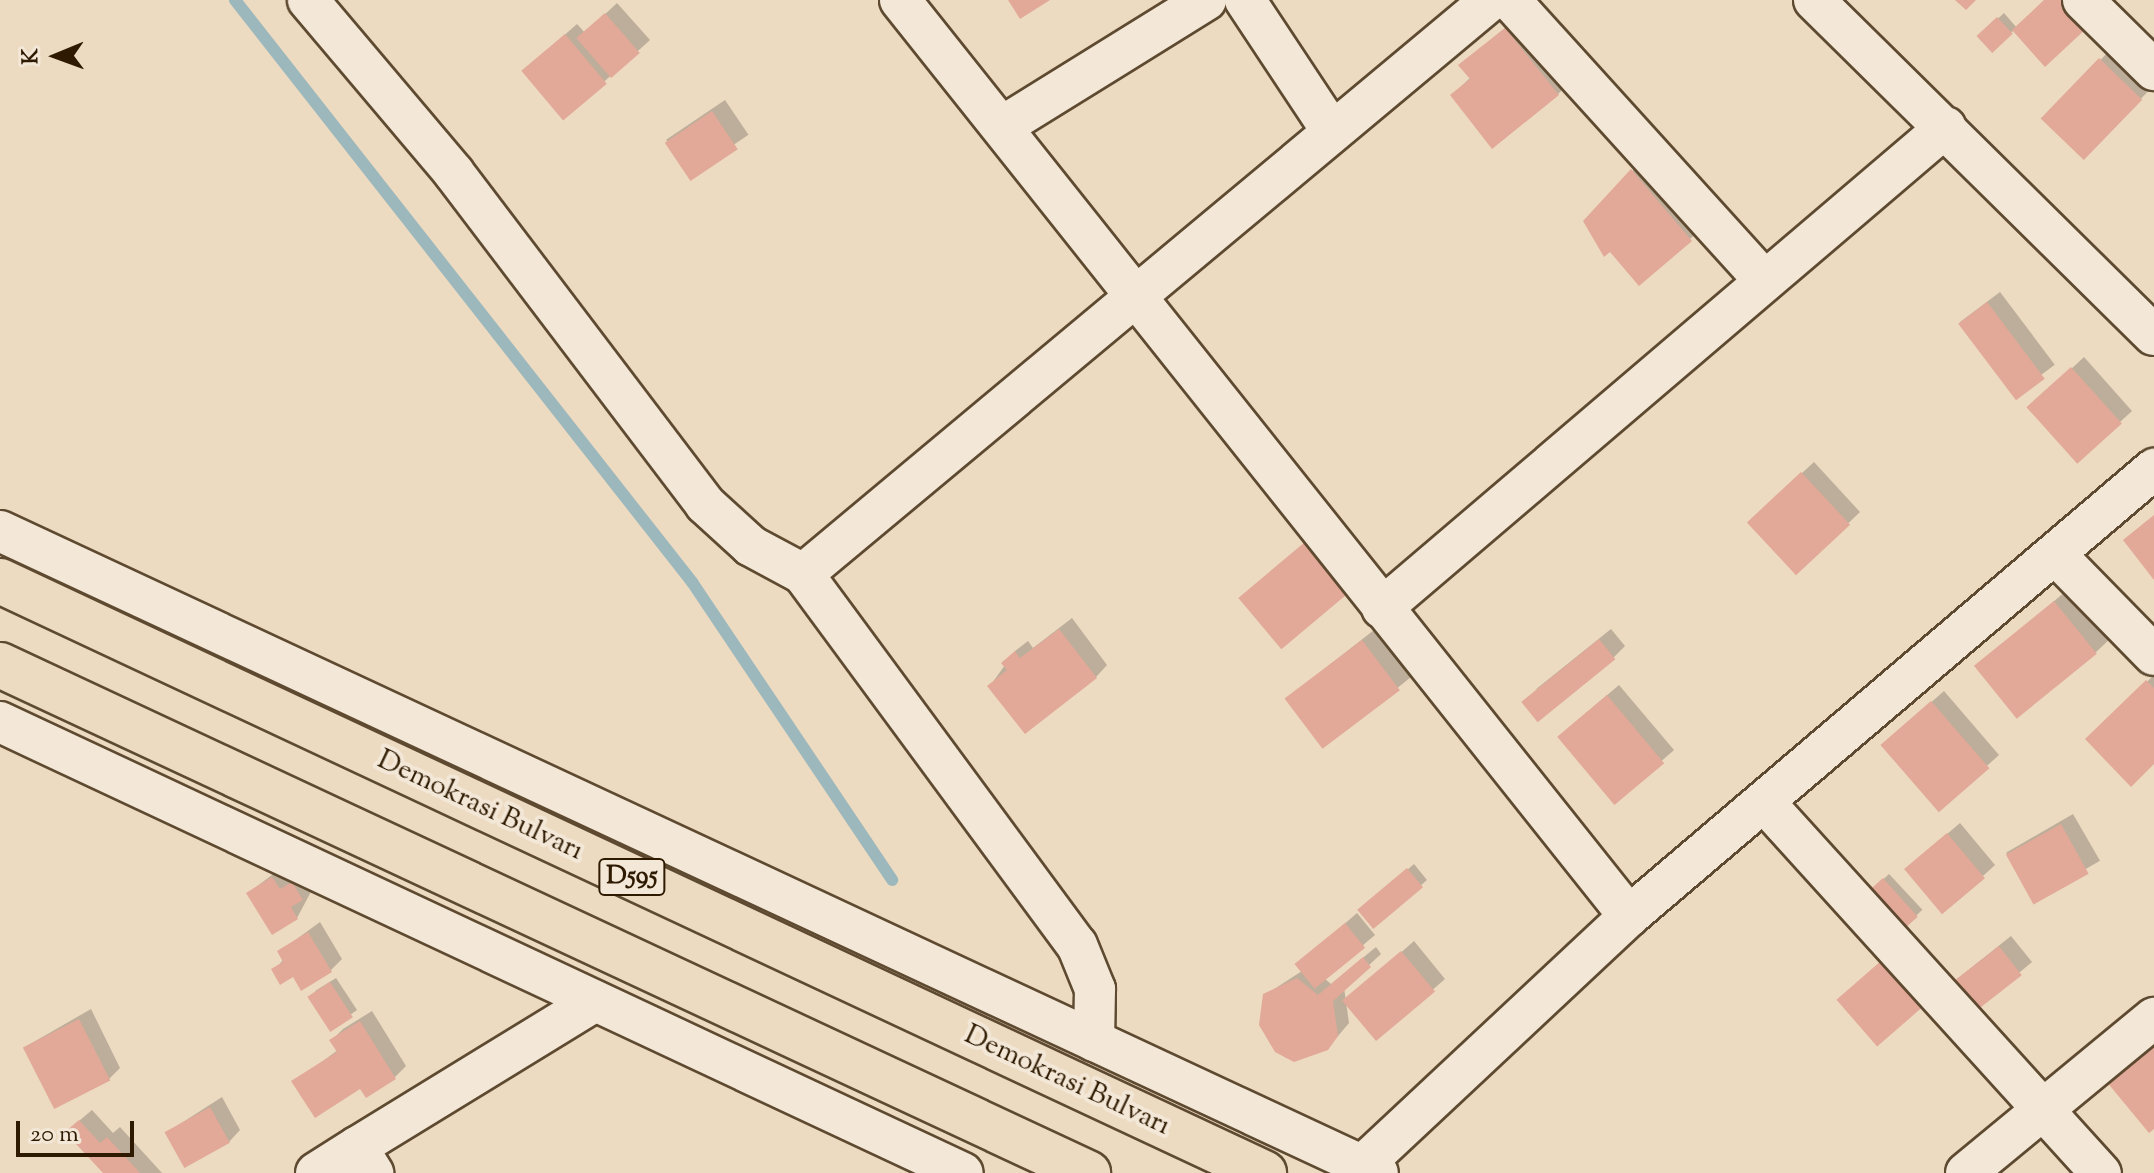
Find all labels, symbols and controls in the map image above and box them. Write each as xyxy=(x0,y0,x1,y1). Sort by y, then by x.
north arrow xyxy=(16,16,96,96)
text: K xyxy=(16,48,48,65)
street label: Demokrasi Bulvarı xyxy=(372,744,588,868)
road number: D595 xyxy=(598,855,666,899)
street label: Demokrasi Bulvarı xyxy=(959,1019,1175,1143)
scale bar xyxy=(20,1105,138,1155)
text: 20 m xyxy=(30,1118,79,1152)

